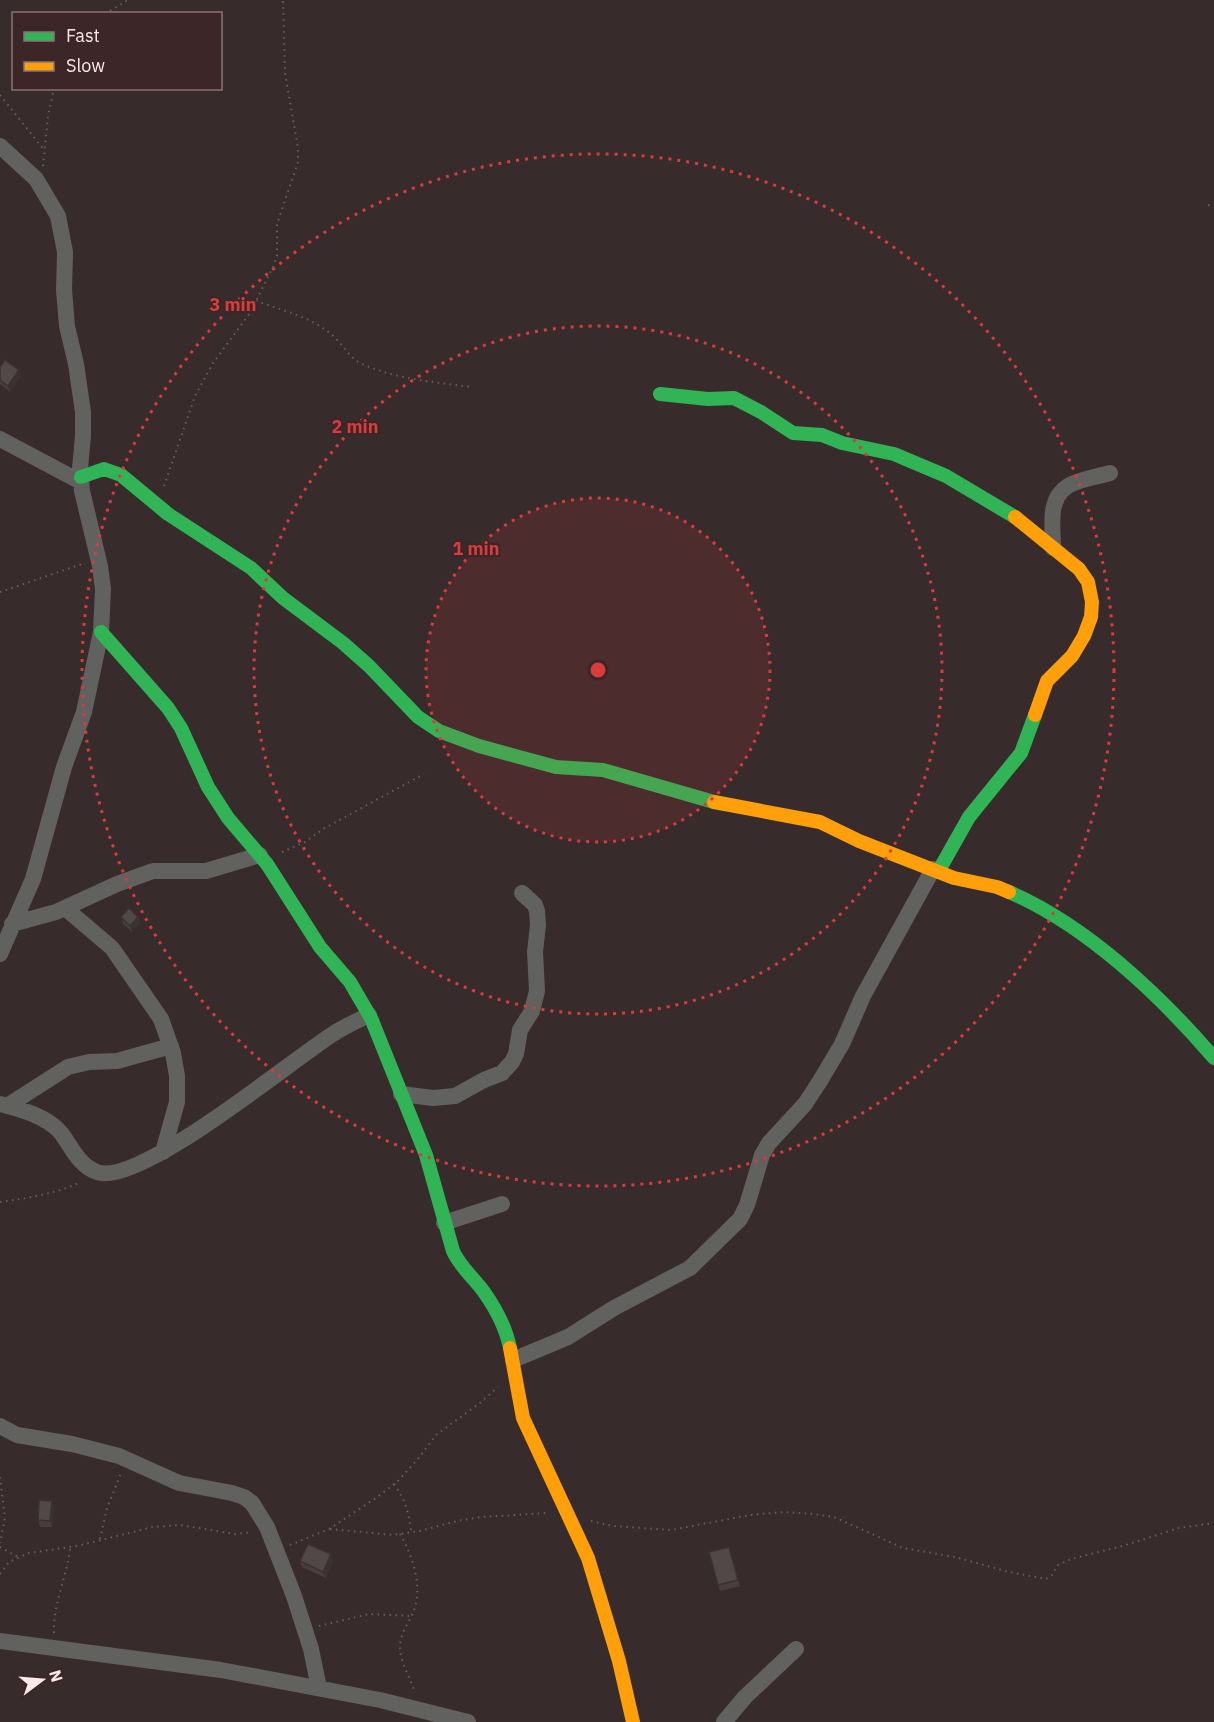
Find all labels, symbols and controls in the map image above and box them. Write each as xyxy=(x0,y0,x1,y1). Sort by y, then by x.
legend xyxy=(12,12,222,90)
text: Fast xyxy=(66,24,100,47)
text: Slow xyxy=(66,54,105,77)
text: 3 min xyxy=(209,293,257,316)
text: 2 min xyxy=(331,415,379,438)
text: 1 min xyxy=(452,537,500,560)
centre of rings xyxy=(588,660,608,680)
north arrow xyxy=(12,1650,72,1710)
text: N xyxy=(45,1668,68,1684)

